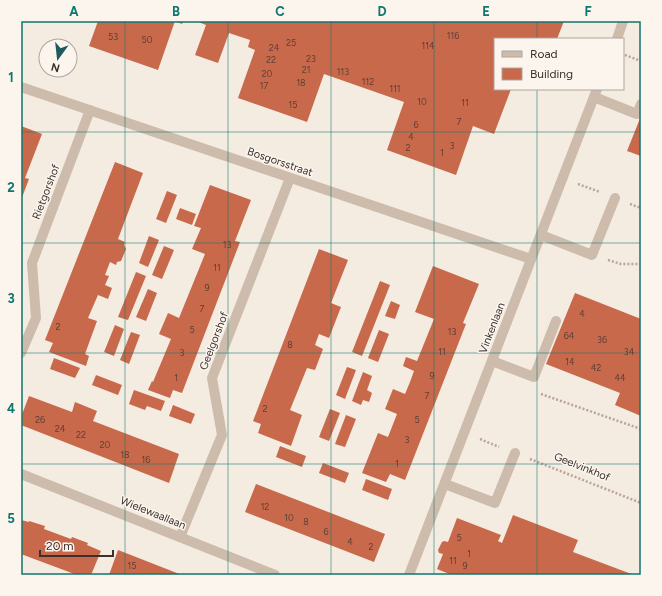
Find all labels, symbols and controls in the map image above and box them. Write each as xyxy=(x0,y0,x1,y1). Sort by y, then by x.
text: A xyxy=(69,4,79,19)
text: B xyxy=(172,4,180,19)
text: C xyxy=(275,4,285,19)
text: D xyxy=(377,4,387,19)
text: E xyxy=(482,4,490,19)
text: F xyxy=(584,4,592,19)
house number: 116 xyxy=(447,30,459,41)
house number: 53 xyxy=(108,31,118,42)
house number: 50 xyxy=(142,34,153,45)
house number: 25 xyxy=(286,37,296,48)
north arrow xyxy=(38,38,78,78)
legend xyxy=(494,38,624,90)
house number: 114 xyxy=(421,40,435,51)
house number: 24 xyxy=(269,42,280,53)
text: Road xyxy=(530,47,558,61)
house number: 23 xyxy=(306,53,316,64)
house number: 22 xyxy=(266,54,276,65)
text: N xyxy=(50,60,61,75)
house number: 21 xyxy=(302,64,310,75)
house number: 113 xyxy=(337,66,349,77)
text: Building xyxy=(530,67,573,81)
house number: 20 xyxy=(262,68,273,79)
text: 1 xyxy=(8,70,14,85)
house number: 112 xyxy=(362,76,374,87)
house number: 18 xyxy=(296,77,306,88)
house number: 17 xyxy=(260,80,268,91)
house number: 111 xyxy=(389,83,401,94)
house number: 10 xyxy=(417,96,427,107)
house number: 11 xyxy=(461,97,469,108)
house number: 15 xyxy=(289,99,297,110)
house number: 7 xyxy=(457,116,462,127)
house number: 6 xyxy=(413,119,419,130)
house number: 4 xyxy=(408,131,414,142)
house number: 3 xyxy=(450,140,455,151)
house number: 2 xyxy=(405,142,411,153)
street label: Bosgorsstraat xyxy=(246,145,314,179)
house number: 1 xyxy=(440,147,444,158)
street label: Rietgorshof xyxy=(30,162,63,221)
text: 2 xyxy=(7,180,15,195)
house number: 13 xyxy=(223,239,231,250)
house number: 11 xyxy=(213,262,221,273)
house number: 9 xyxy=(204,282,210,293)
text: 3 xyxy=(7,291,15,306)
street label: Vinkenlaan xyxy=(476,301,508,355)
house number: 7 xyxy=(200,303,205,314)
house number: 4 xyxy=(579,308,585,319)
street label: Geelgorshof xyxy=(197,309,231,372)
house number: 2 xyxy=(55,321,61,332)
house number: 5 xyxy=(189,324,195,335)
house number: 13 xyxy=(448,326,456,337)
house number: 64 xyxy=(564,330,575,341)
house number: 36 xyxy=(597,334,607,345)
house number: 8 xyxy=(287,339,293,350)
house number: 11 xyxy=(438,346,446,357)
house number: 34 xyxy=(624,346,635,357)
house number: 3 xyxy=(180,347,185,358)
house number: 14 xyxy=(565,356,575,367)
house number: 42 xyxy=(591,362,601,373)
house number: 9 xyxy=(429,370,435,381)
house number: 1 xyxy=(174,372,178,383)
house number: 44 xyxy=(614,372,626,383)
house number: 7 xyxy=(425,390,430,401)
text: 4 xyxy=(7,401,15,416)
house number: 2 xyxy=(262,403,268,414)
house number: 26 xyxy=(35,414,45,425)
house number: 5 xyxy=(414,414,420,425)
house number: 24 xyxy=(55,423,66,434)
house number: 22 xyxy=(76,429,86,440)
house number: 3 xyxy=(405,434,410,445)
house number: 20 xyxy=(100,439,111,450)
house number: 18 xyxy=(120,449,130,460)
street label: Geelvinkhof xyxy=(552,450,613,484)
house number: 16 xyxy=(142,454,150,465)
house number: 1 xyxy=(395,458,399,469)
street label: Wielewaallaan xyxy=(118,494,188,532)
house number: 12 xyxy=(261,501,269,512)
text: 5 xyxy=(7,511,15,526)
house number: 10 xyxy=(284,512,294,523)
house number: 8 xyxy=(303,516,309,527)
house number: 6 xyxy=(323,526,329,537)
scale bar xyxy=(40,532,113,558)
house number: 5 xyxy=(456,532,462,543)
house number: 4 xyxy=(347,536,353,547)
text: 20 m xyxy=(46,539,74,553)
house number: 2 xyxy=(368,541,374,552)
house number: 1 xyxy=(467,548,471,559)
house number: 11 xyxy=(449,555,457,566)
house number: 15 xyxy=(128,560,136,571)
house number: 9 xyxy=(462,560,468,571)

